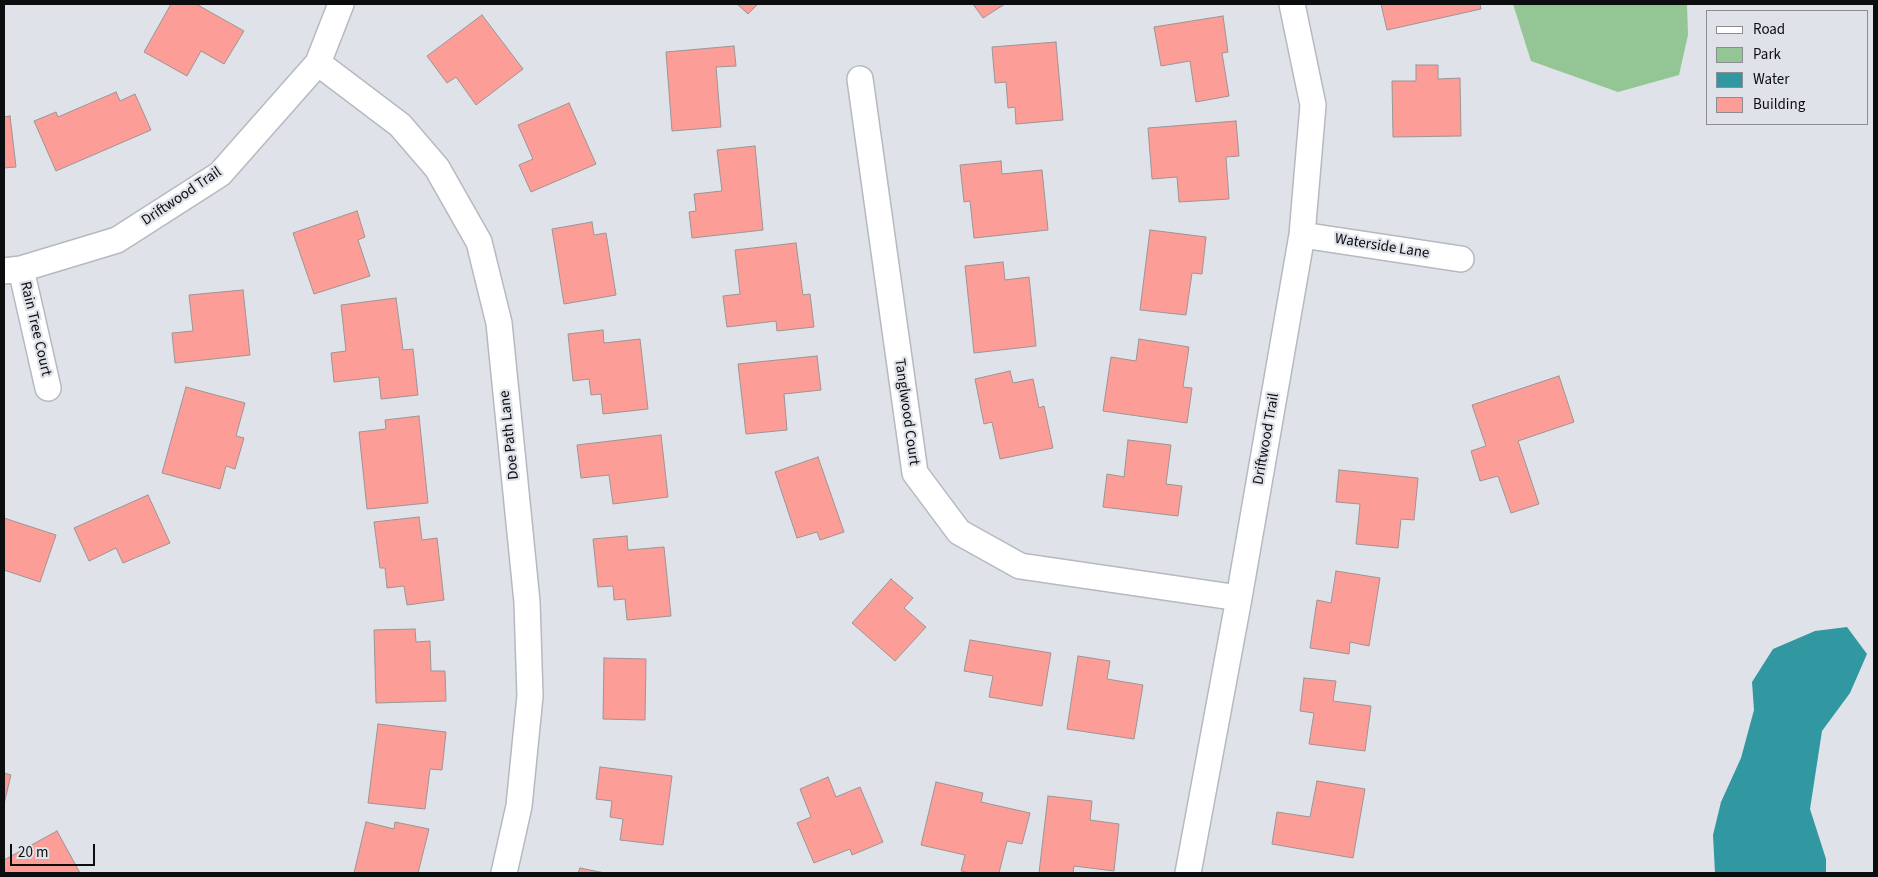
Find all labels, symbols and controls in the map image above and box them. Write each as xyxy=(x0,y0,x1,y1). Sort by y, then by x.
legend xyxy=(1706,10,1868,125)
text: Road xyxy=(1753,19,1785,40)
text: Park xyxy=(1753,44,1781,65)
text: Water xyxy=(1753,69,1789,90)
text: Building xyxy=(1753,94,1805,115)
street label: Driftwood Trail xyxy=(139,164,225,230)
street label: Waterside Lane xyxy=(1333,231,1431,263)
street label: Rain Tree Court xyxy=(15,280,55,378)
street label: Tanglwood Court xyxy=(890,357,922,467)
street label: Doe Path Lane xyxy=(496,389,524,481)
street label: Driftwood Trail xyxy=(1250,392,1284,486)
scale bar xyxy=(12,834,98,866)
text: 20 m xyxy=(18,842,48,863)

